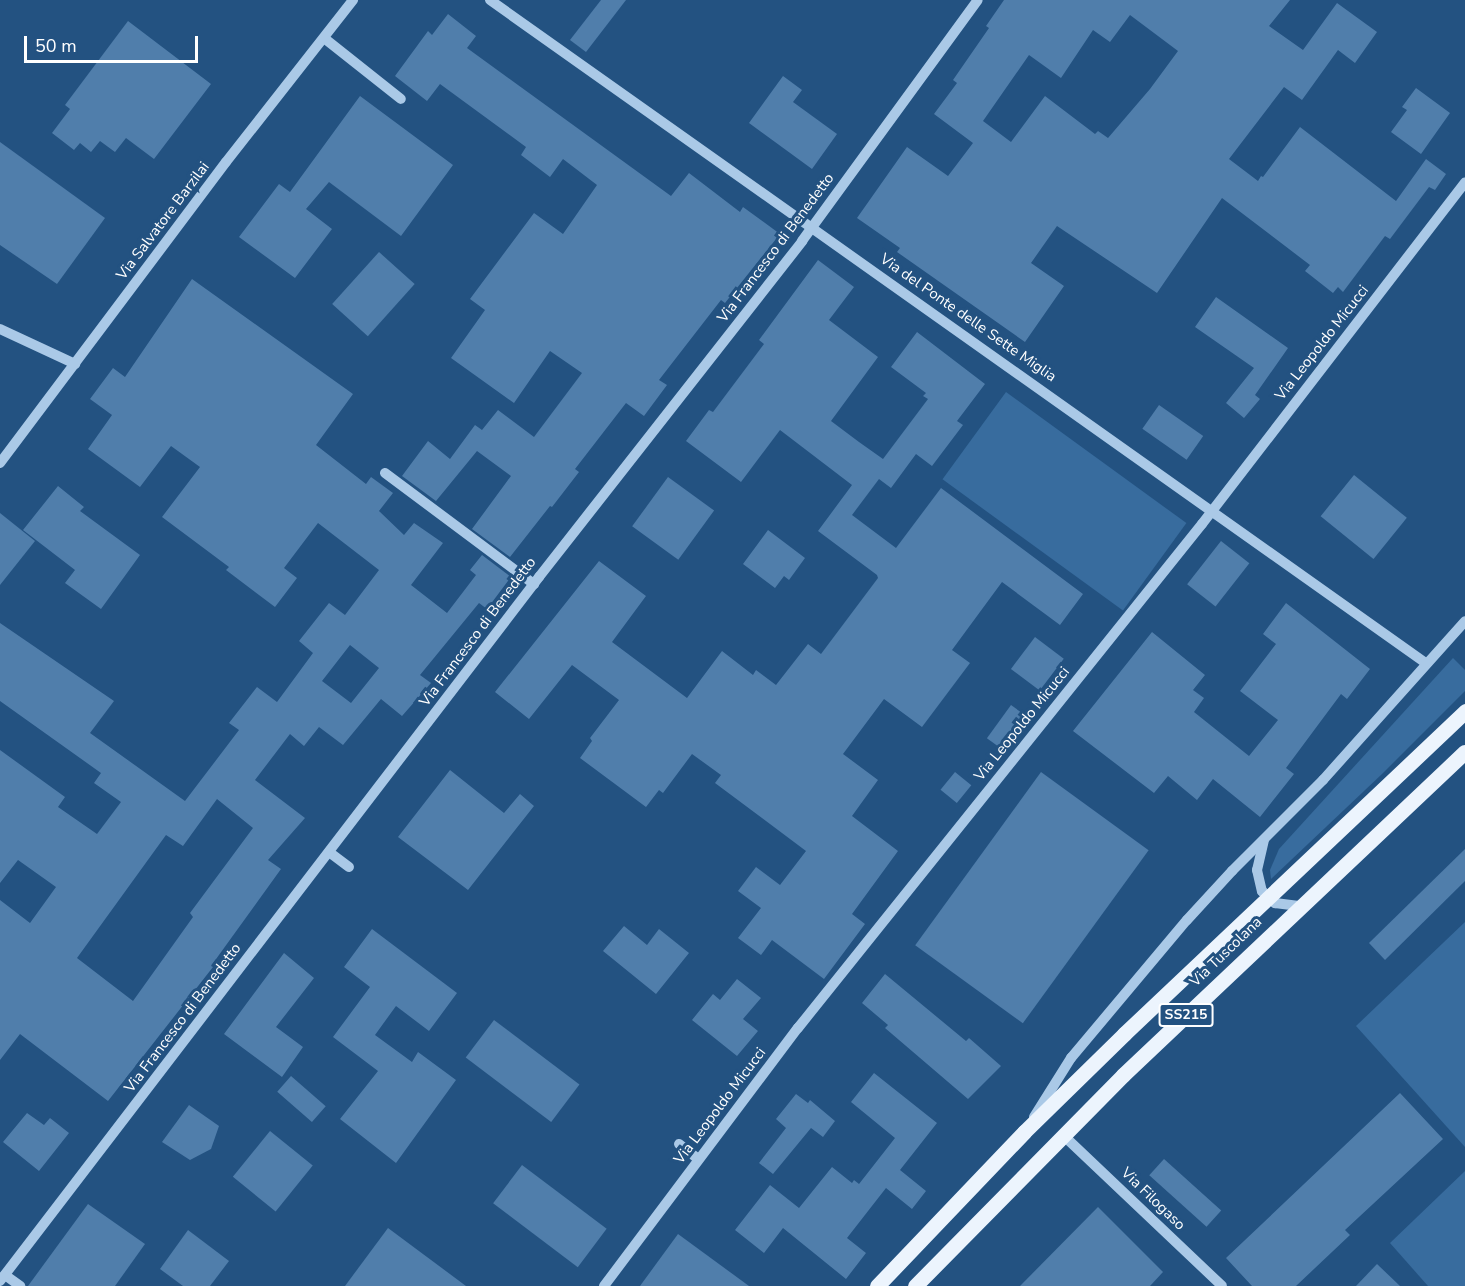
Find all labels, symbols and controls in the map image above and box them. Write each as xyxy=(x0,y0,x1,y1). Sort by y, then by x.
scale bar xyxy=(27,24,201,62)
text: 50 m xyxy=(35,34,77,58)
street label: Via Salvatore Barzilai xyxy=(113,158,213,284)
street label: Via Francesco di Benedetto xyxy=(714,170,838,326)
street label: Via del Ponte delle Sette Miglia xyxy=(876,250,1060,386)
street label: Via Leopoldo Micucci xyxy=(1271,282,1373,404)
street label: Via Francesco di Benedetto xyxy=(416,554,540,710)
street label: Via Leopoldo Micucci xyxy=(971,663,1073,785)
street label: Via Tuscolana xyxy=(1186,913,1266,991)
street label: Via Francesco di Benedetto xyxy=(121,940,245,1096)
road number: SS215 xyxy=(1158,1004,1214,1026)
street label: Via Leopoldo Micucci xyxy=(670,1044,770,1168)
street label: Via Filogaso xyxy=(1117,1164,1189,1234)

